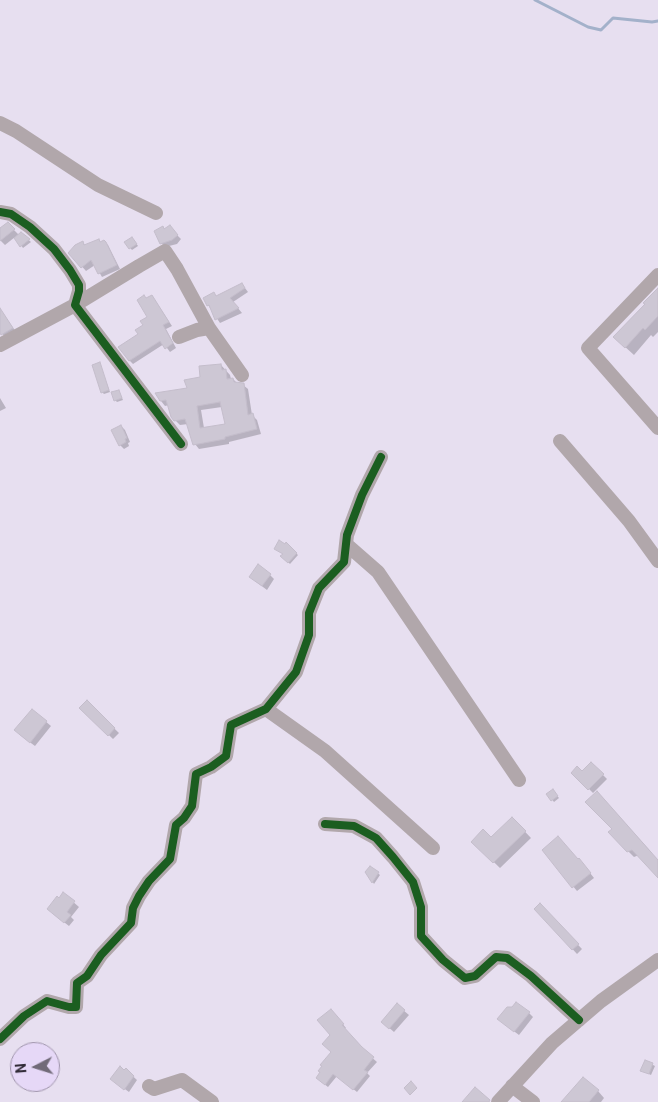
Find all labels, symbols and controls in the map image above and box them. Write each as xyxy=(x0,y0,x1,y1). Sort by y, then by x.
north arrow xyxy=(10,1042,60,1092)
text: N xyxy=(13,1063,29,1074)

